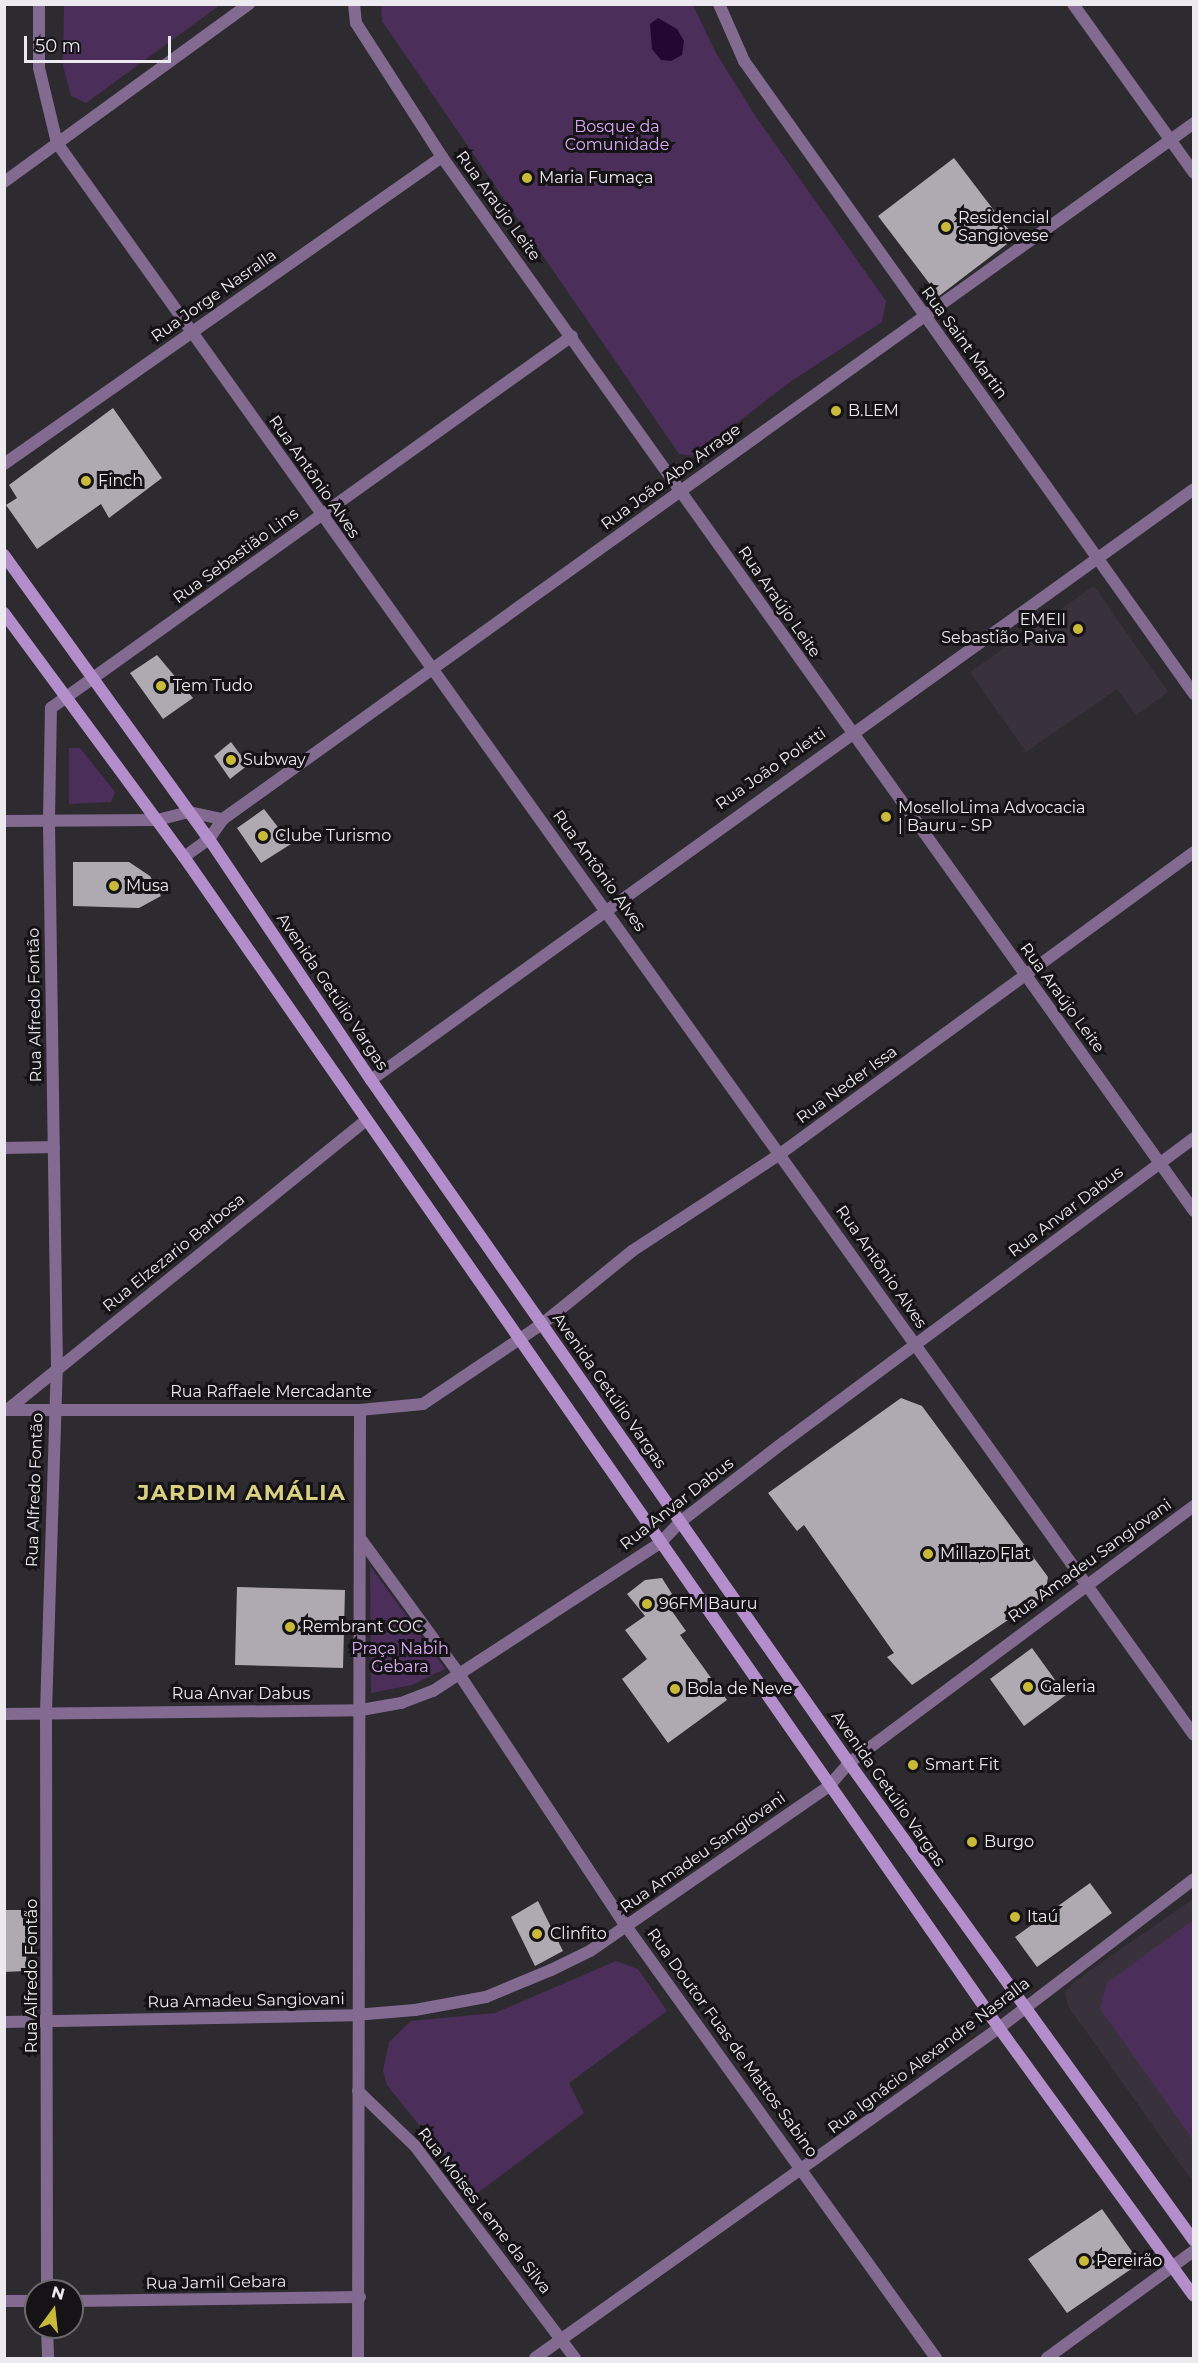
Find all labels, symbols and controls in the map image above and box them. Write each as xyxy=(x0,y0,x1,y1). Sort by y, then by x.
scale bar xyxy=(27,24,174,62)
text: 50 m xyxy=(35,35,81,57)
park label: Bosque da Comunidade xyxy=(565,117,669,155)
street label: Rua Araújo Leite xyxy=(452,147,544,265)
place label: Maria Fumaça xyxy=(539,168,653,188)
marker: Maria Fumaça xyxy=(520,171,534,185)
place label: Residencial Sangiovese xyxy=(958,208,1050,246)
marker: Residencial Sangiovese xyxy=(939,220,953,234)
street label: Rua Jorge Nasralla xyxy=(148,246,280,346)
street label: Rua Saint Martin xyxy=(917,283,1011,403)
place label: B.LEM xyxy=(848,401,899,421)
marker: B.LEM xyxy=(829,404,843,418)
street label: Rua Antônio Alves xyxy=(264,412,364,542)
street label: Rua João Abo Arrage xyxy=(598,420,744,534)
place label: Finch xyxy=(98,471,143,491)
marker: Finch xyxy=(79,474,93,488)
street label: Rua Sebastião Lins xyxy=(170,504,302,608)
street label: Rua Araújo Leite xyxy=(734,543,824,661)
place label: EMEII Sebastião Paiva xyxy=(941,610,1066,648)
marker: EMEII Sebastião Paiva xyxy=(1071,622,1085,636)
place label: Tem Tudo xyxy=(173,676,253,696)
marker: Tem Tudo xyxy=(154,679,168,693)
street label: Rua João Poletti xyxy=(712,724,830,814)
place label: Subway xyxy=(243,750,306,770)
marker: Subway xyxy=(224,753,238,767)
place label: MoselloLima Advocacia | Bauru - SP xyxy=(898,798,1086,836)
street label: Rua Antônio Alves xyxy=(548,807,650,935)
marker: MoselloLima Advocacia | Bauru - SP xyxy=(879,810,893,824)
place label: Clube Turismo xyxy=(275,826,391,846)
marker: Clube Turismo xyxy=(256,829,270,843)
place label: Musa xyxy=(126,876,169,896)
marker: Musa xyxy=(107,879,121,893)
street label: Avenida Getúlio Vargas xyxy=(272,910,392,1074)
street label: Rua Alfredo Fontão xyxy=(24,928,46,1082)
street label: Rua Araújo Leite xyxy=(1016,939,1108,1057)
street label: Rua Neder Issa xyxy=(793,1042,901,1128)
street label: Rua Anvar Dabus xyxy=(1005,1163,1127,1261)
street label: Rua Elzezario Barbosa xyxy=(99,1190,249,1316)
street label: Rua Antônio Alves xyxy=(831,1202,931,1332)
street label: Avenida Getúlio Vargas xyxy=(548,1310,670,1472)
street label: Rua Raffaele Mercadante xyxy=(170,1382,372,1402)
street label: Rua Alfredo Fontão xyxy=(23,1412,47,1568)
street label: Rua Anvar Dabus xyxy=(616,1454,738,1554)
district label: JARDIM AMÁLIA xyxy=(138,1480,346,1506)
street label: Rua Amadeu Sangiovani xyxy=(1005,1495,1175,1627)
place label: Millazo FIat xyxy=(940,1544,1031,1564)
marker: Millazo FIat xyxy=(921,1547,935,1561)
place label: 96FM Bauru xyxy=(659,1594,758,1614)
marker: 96FM Bauru xyxy=(640,1597,654,1611)
place label: Rembrant COC xyxy=(302,1617,423,1637)
marker: Rembrant COC xyxy=(283,1620,297,1634)
park label: Praça Nabih Gebara xyxy=(351,1639,449,1677)
place label: Galeria xyxy=(1040,1677,1096,1697)
place label: Bola de Neve xyxy=(687,1679,792,1699)
marker: Galeria xyxy=(1021,1680,1035,1694)
marker: Bola de Neve xyxy=(668,1682,682,1696)
street label: Rua Anvar Dabus xyxy=(172,1684,310,1704)
street label: Avenida Getúlio Vargas xyxy=(827,1708,949,1870)
place label: Smart Fit xyxy=(925,1755,999,1775)
marker: Smart Fit xyxy=(906,1758,920,1772)
street label: Rua Amadeu Sangiovani xyxy=(617,1789,789,1917)
place label: Burgo xyxy=(984,1832,1034,1852)
marker: Burgo xyxy=(965,1835,979,1849)
street label: Rua Alfredo Fontão xyxy=(22,1899,42,2053)
place label: Itaú xyxy=(1027,1907,1058,1927)
marker: Itaú xyxy=(1008,1910,1022,1924)
place label: Clinfito xyxy=(550,1924,607,1944)
marker: Clinfito xyxy=(528,1925,546,1943)
street label: Rua Doutor Fuas de Mattos Sabino xyxy=(643,1925,821,2161)
street label: Rua Ignácio Alexandre Nasralla xyxy=(824,1974,1034,2138)
street label: Rua Amadeu Sangiovani xyxy=(147,1990,345,2012)
street label: Rua Moises Leme da Silva xyxy=(413,2124,555,2298)
place label: Pereirão xyxy=(1096,2251,1162,2271)
marker: Pereirão xyxy=(1077,2254,1091,2268)
street label: Rua Jamil Gebara xyxy=(146,2272,286,2294)
north arrow xyxy=(24,2279,84,2339)
text: N xyxy=(50,2282,67,2304)

